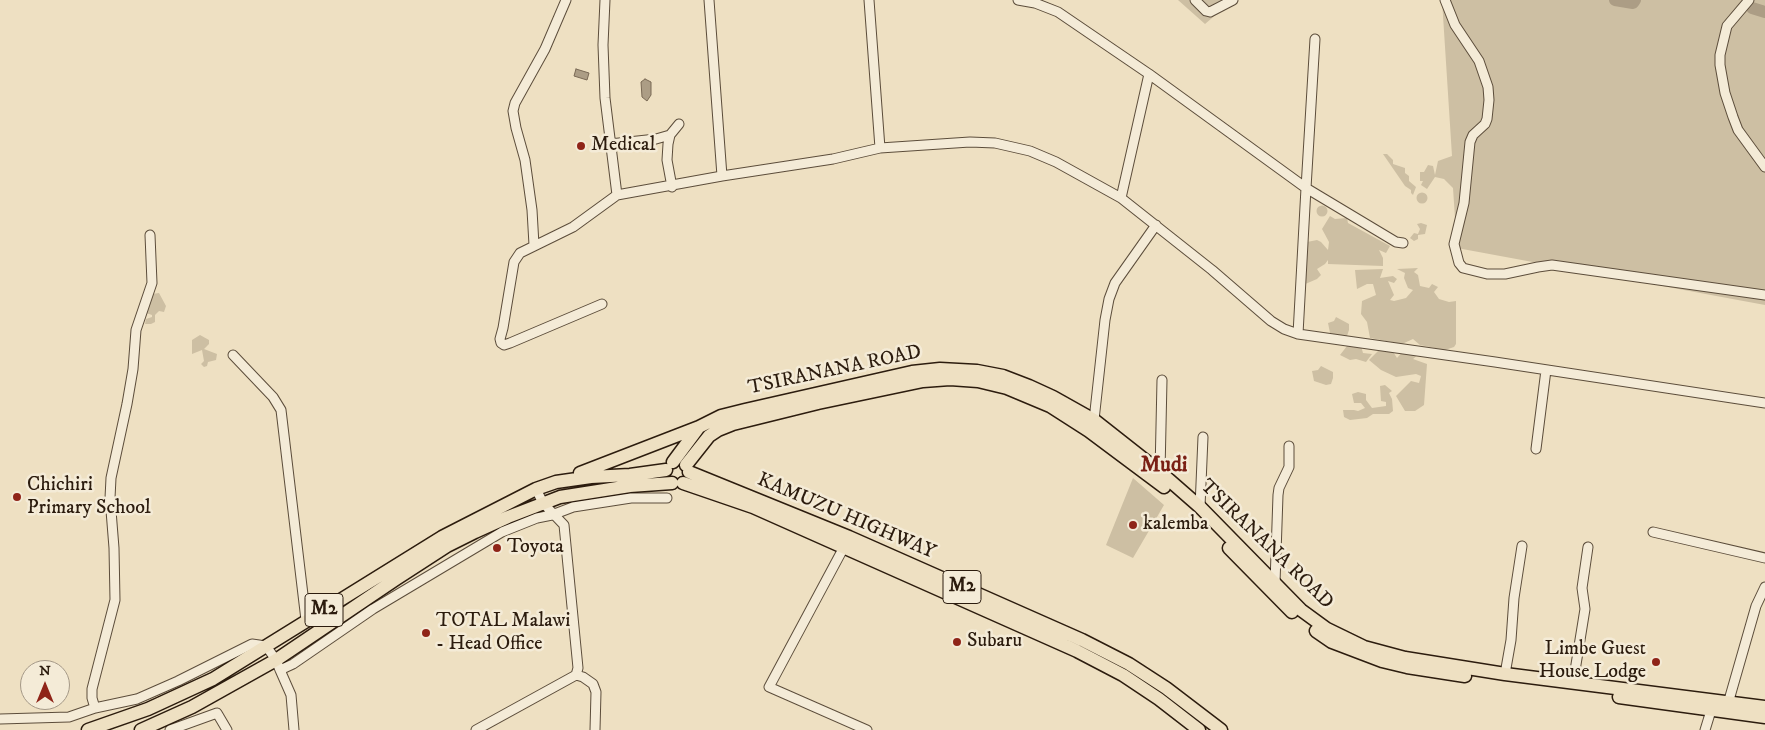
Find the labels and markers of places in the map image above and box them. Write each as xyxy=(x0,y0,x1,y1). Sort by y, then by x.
place label: Medical xyxy=(591,134,656,158)
marker: Medical xyxy=(575,140,587,152)
place label: Chichiri Primary School xyxy=(27,474,151,521)
marker: Chichiri Primary School xyxy=(11,491,23,503)
place label: kalemba xyxy=(1143,513,1208,537)
marker: kalemba xyxy=(1127,519,1139,531)
place label: Toyota xyxy=(507,536,564,560)
marker: Toyota xyxy=(491,542,503,554)
place label: TOTAL Malawi - Head Office xyxy=(436,610,571,657)
marker: TOTAL Malawi - Head Office xyxy=(420,627,432,639)
place label: Subaru xyxy=(967,630,1022,654)
marker: Subaru xyxy=(951,636,963,648)
place label: Limbe Guest House Lodge xyxy=(1539,638,1646,685)
marker: Limbe Guest House Lodge xyxy=(1650,656,1662,668)

